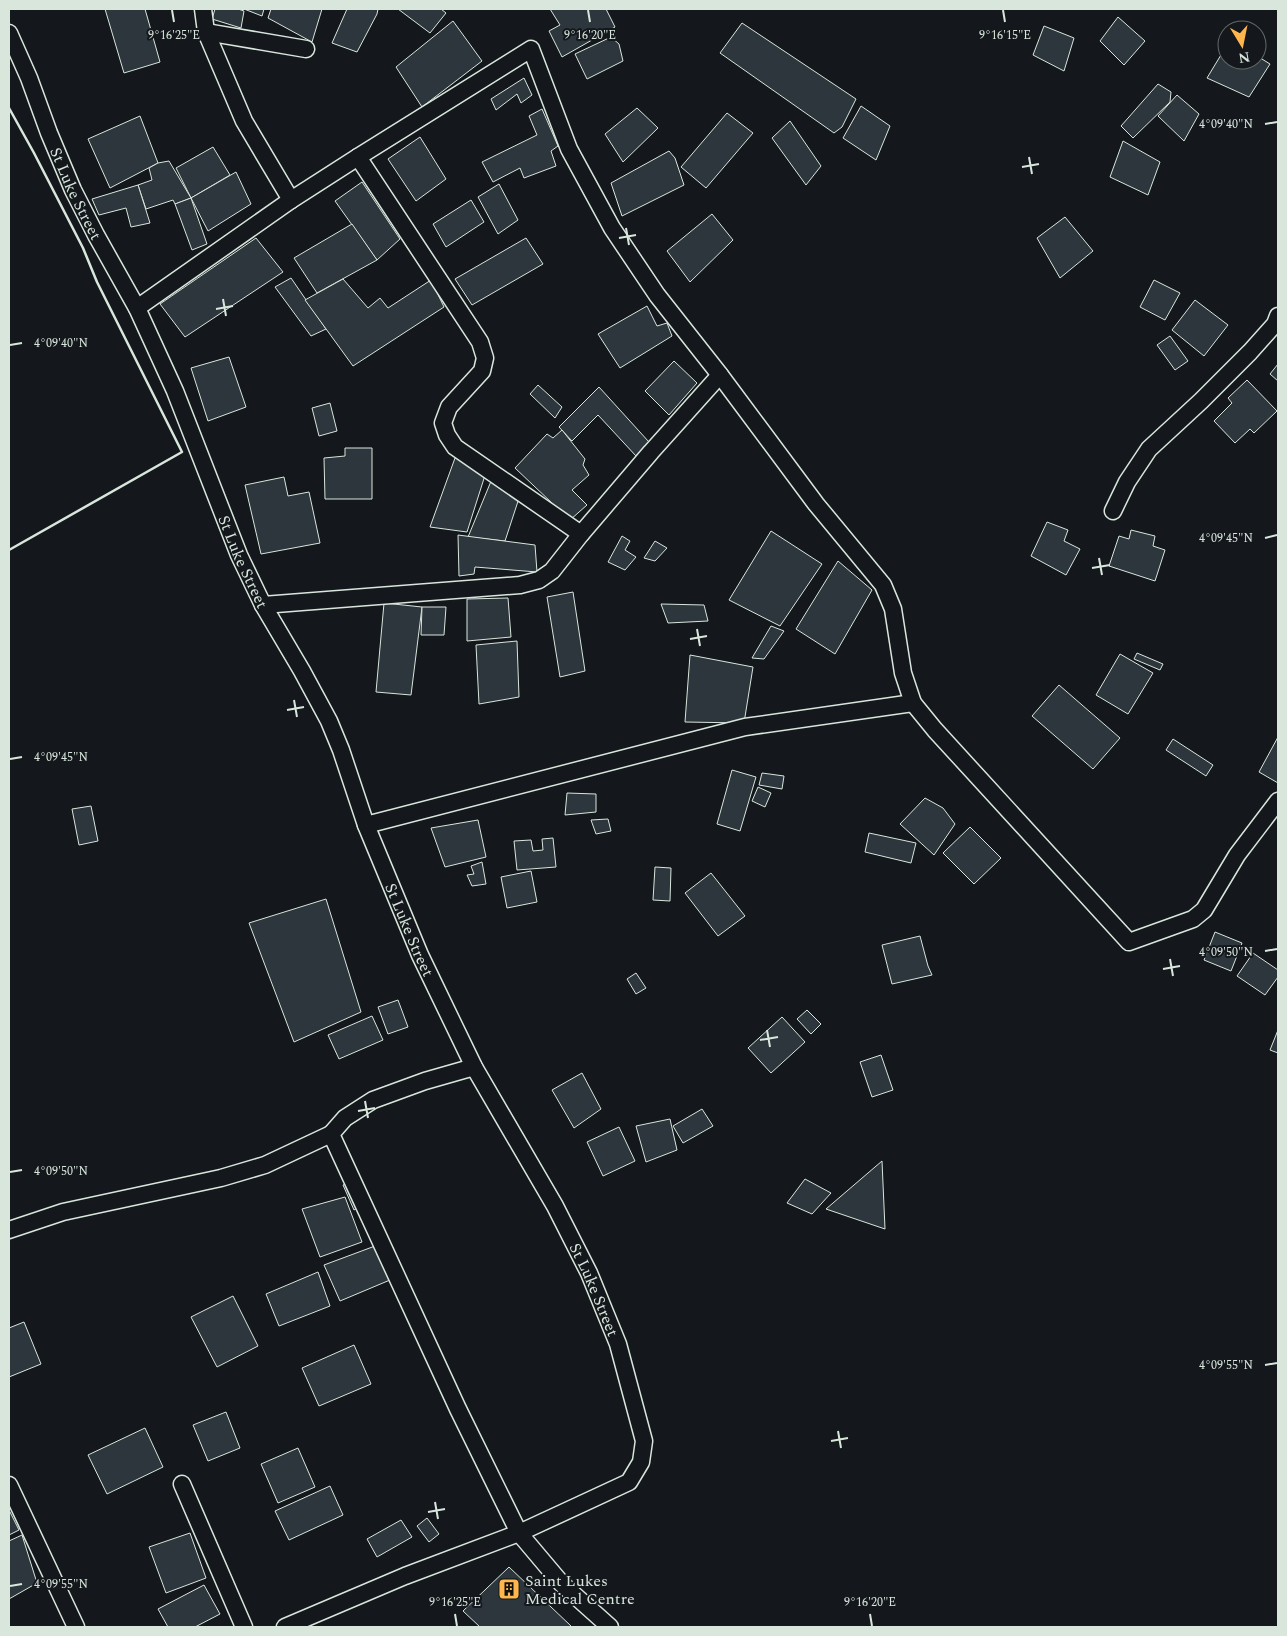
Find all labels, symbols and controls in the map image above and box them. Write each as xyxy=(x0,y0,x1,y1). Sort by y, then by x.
north arrow xyxy=(1217,20,1267,70)
text: 9°16'25"E xyxy=(148,26,200,45)
text: 9°16'20"E xyxy=(564,26,616,45)
text: 9°16'15"E xyxy=(979,26,1031,45)
text: N xyxy=(1237,46,1252,69)
text: 4°09'40"N xyxy=(1199,115,1253,134)
street label: St Luke Street xyxy=(43,144,108,245)
text: 4°09'40"N xyxy=(34,334,88,353)
street label: St Luke Street xyxy=(212,512,274,613)
text: 4°09'45"N xyxy=(1199,529,1253,548)
text: 4°09'45"N xyxy=(34,748,88,767)
street label: St Luke Street xyxy=(378,879,440,981)
text: 4°09'50"N xyxy=(1199,943,1253,962)
text: 4°09'50"N xyxy=(34,1162,88,1181)
street label: St Luke Street xyxy=(563,1239,625,1340)
text: 4°09'55"N xyxy=(1199,1356,1253,1375)
place label: Saint Lukes Medical Centre xyxy=(525,1569,635,1611)
text: 4°09'55"N xyxy=(34,1575,88,1594)
building icon: Saint Lukes Medical Centre xyxy=(497,1577,521,1601)
text: 9°16'25"E xyxy=(429,1593,481,1612)
text: 9°16'20"E xyxy=(844,1593,896,1612)

